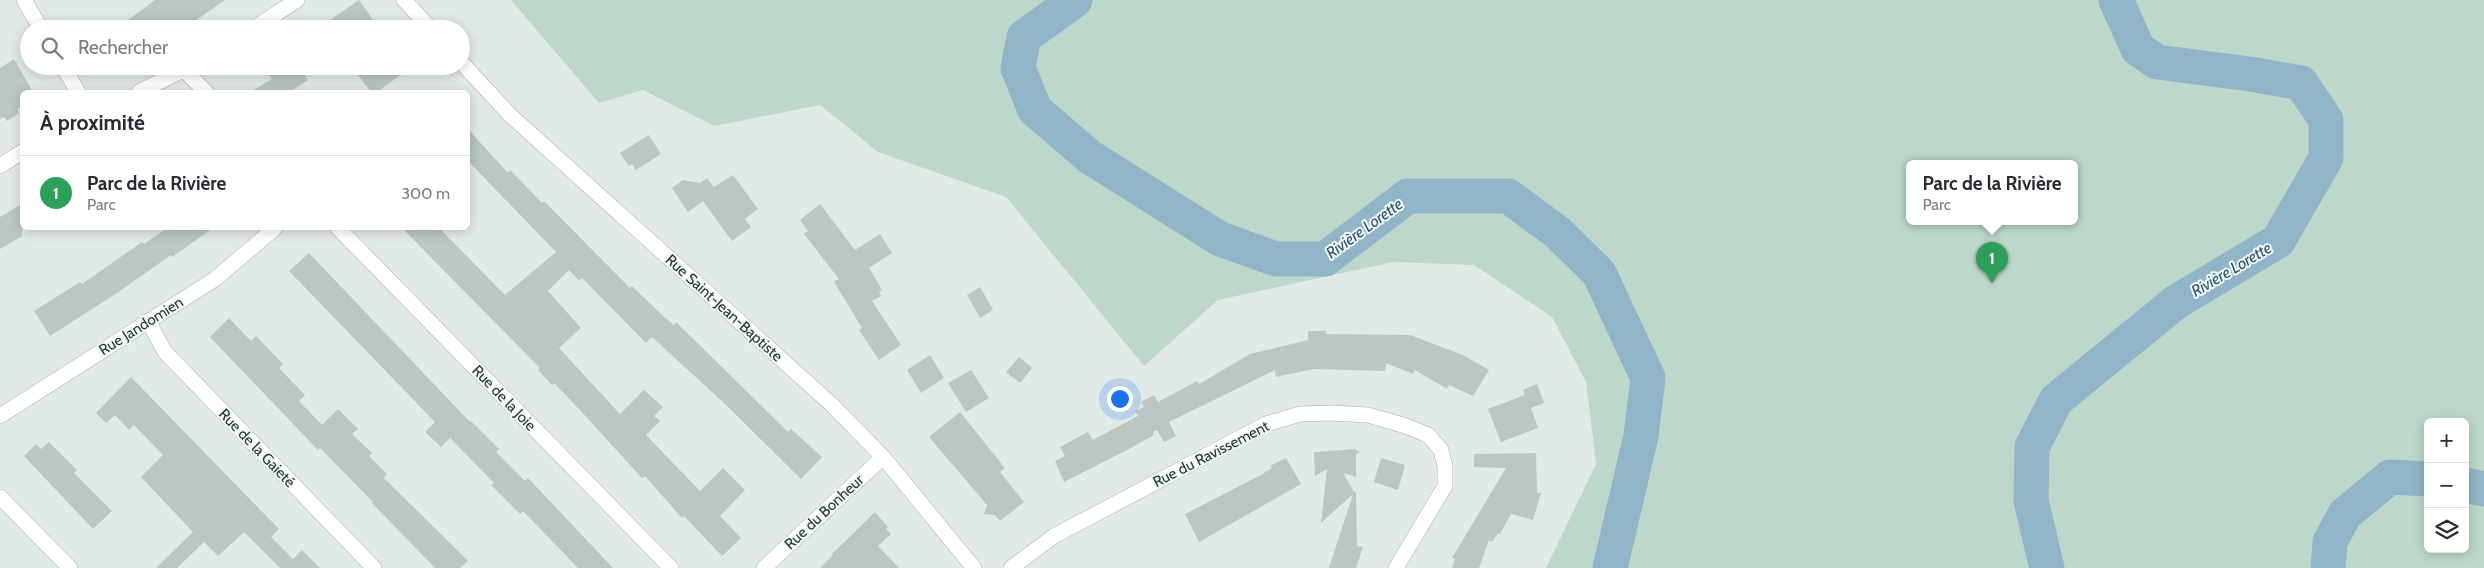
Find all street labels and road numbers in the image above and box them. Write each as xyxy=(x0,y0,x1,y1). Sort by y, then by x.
street label: Rue Saint-Jean-Baptiste xyxy=(662,251,786,366)
street label: Rue Jandomien xyxy=(96,293,186,359)
street label: Rue de la Joie xyxy=(468,362,540,435)
street label: Rue de la Gaieté xyxy=(215,405,299,491)
street label: Rue du Ravissement xyxy=(1150,417,1272,491)
street label: Rue du Bonheur xyxy=(781,471,867,553)

